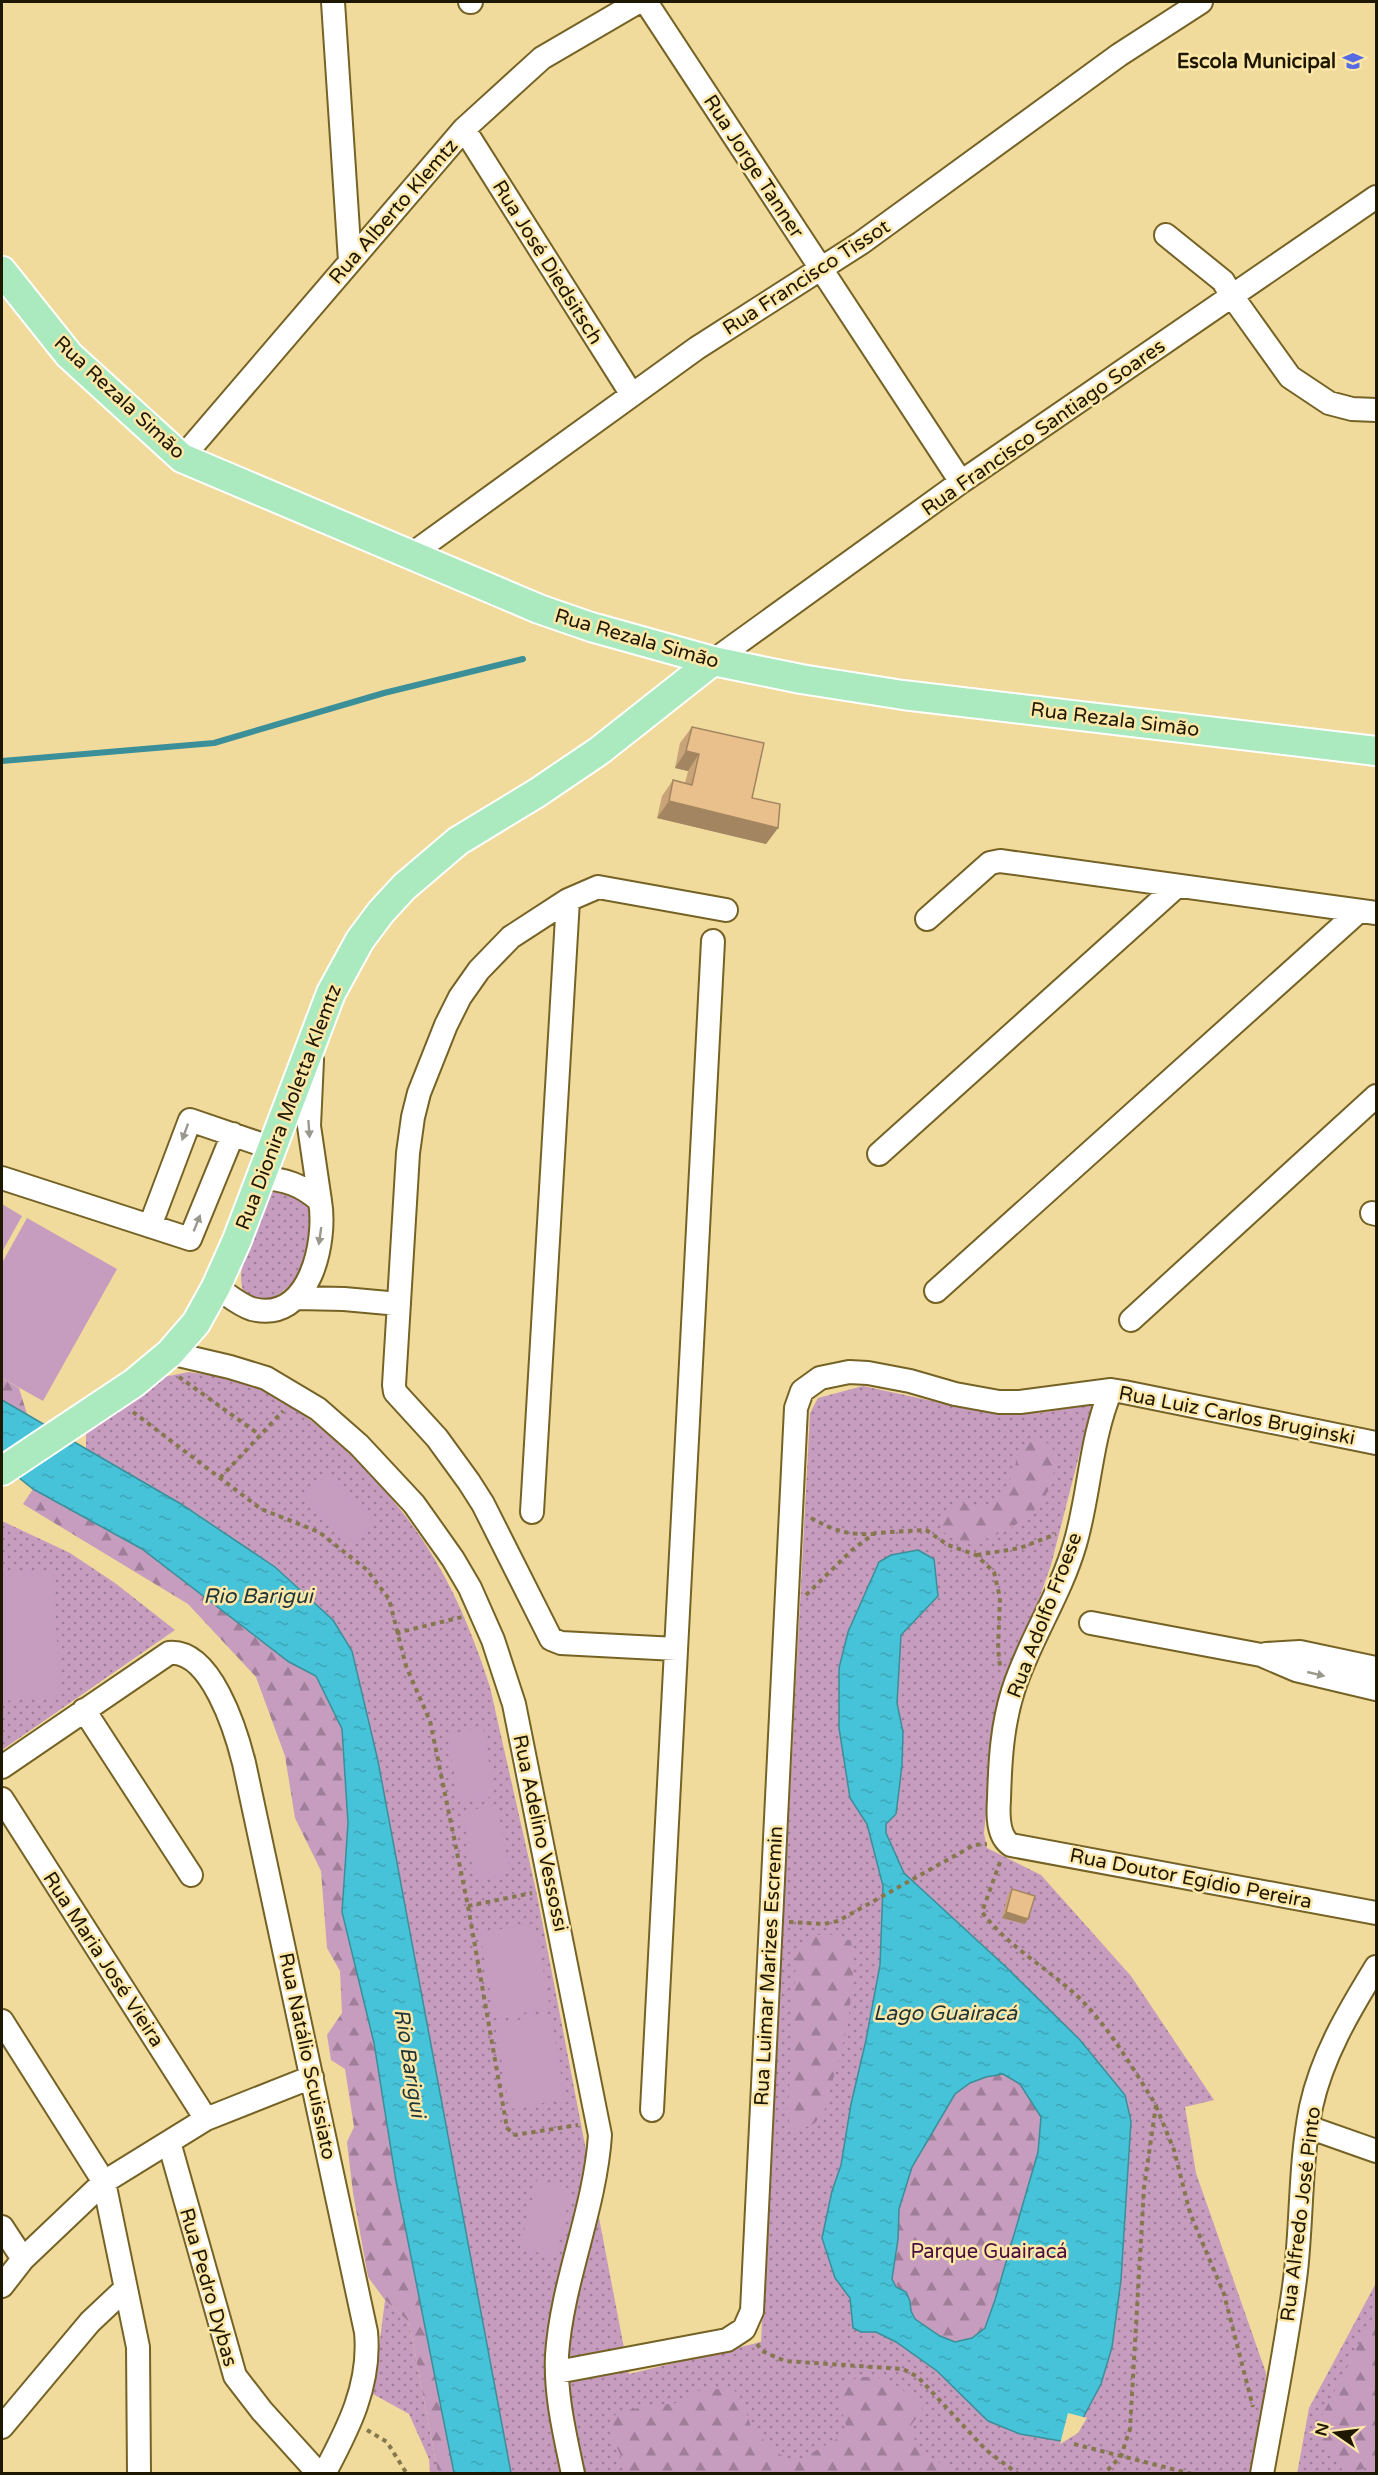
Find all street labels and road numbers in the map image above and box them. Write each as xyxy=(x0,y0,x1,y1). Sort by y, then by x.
street label: Rua Jorge Tanner xyxy=(698,90,809,243)
street label: Rua Alberto Klemtz xyxy=(324,134,463,289)
street label: Rua José Diedsitsch xyxy=(487,176,607,349)
street label: Rua Francisco Tissot xyxy=(718,215,895,341)
street label: Rua Rezala Simão xyxy=(49,331,190,464)
street label: Rua Francisco Santiago Soares xyxy=(917,334,1170,521)
street label: Rua Rezala Simão xyxy=(552,604,722,674)
street label: Rua Rezala Simão xyxy=(1029,698,1201,742)
street label: Rua Dionira Moletta Klemtz xyxy=(231,981,347,1233)
street label: Rua Luiz Carlos Bruginski xyxy=(1117,1381,1357,1451)
street label: Rua Adolfo Froese xyxy=(1002,1529,1088,1701)
street label: Rua Adelino Vessossi xyxy=(507,1733,573,1934)
street label: Rua Luimar Marizes Escremin xyxy=(750,1825,788,2107)
street label: Rua Doutor Egídio Pereira xyxy=(1068,1844,1314,1914)
street label: Rua Maria José Vieira xyxy=(38,1867,169,2052)
street label: Rua Natálio Scuissiato xyxy=(273,1950,341,2162)
street label: Rua Alfredo José Pinto xyxy=(1276,2105,1326,2323)
street label: Rua Pedro Dybas xyxy=(174,2205,242,2369)

